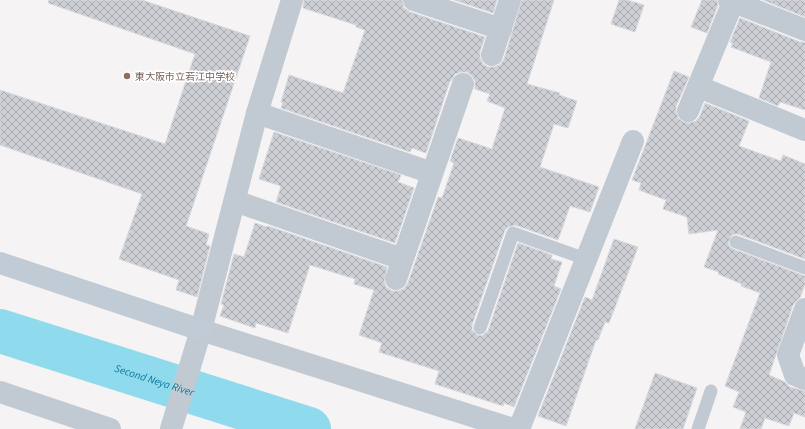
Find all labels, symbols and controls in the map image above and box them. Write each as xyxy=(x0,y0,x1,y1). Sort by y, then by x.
place label: 東大阪市立若江中学校 xyxy=(135,70,235,84)
marker: 東大阪市立若江中学校 xyxy=(122,71,132,81)
water label: Second Neya River xyxy=(113,361,197,400)

